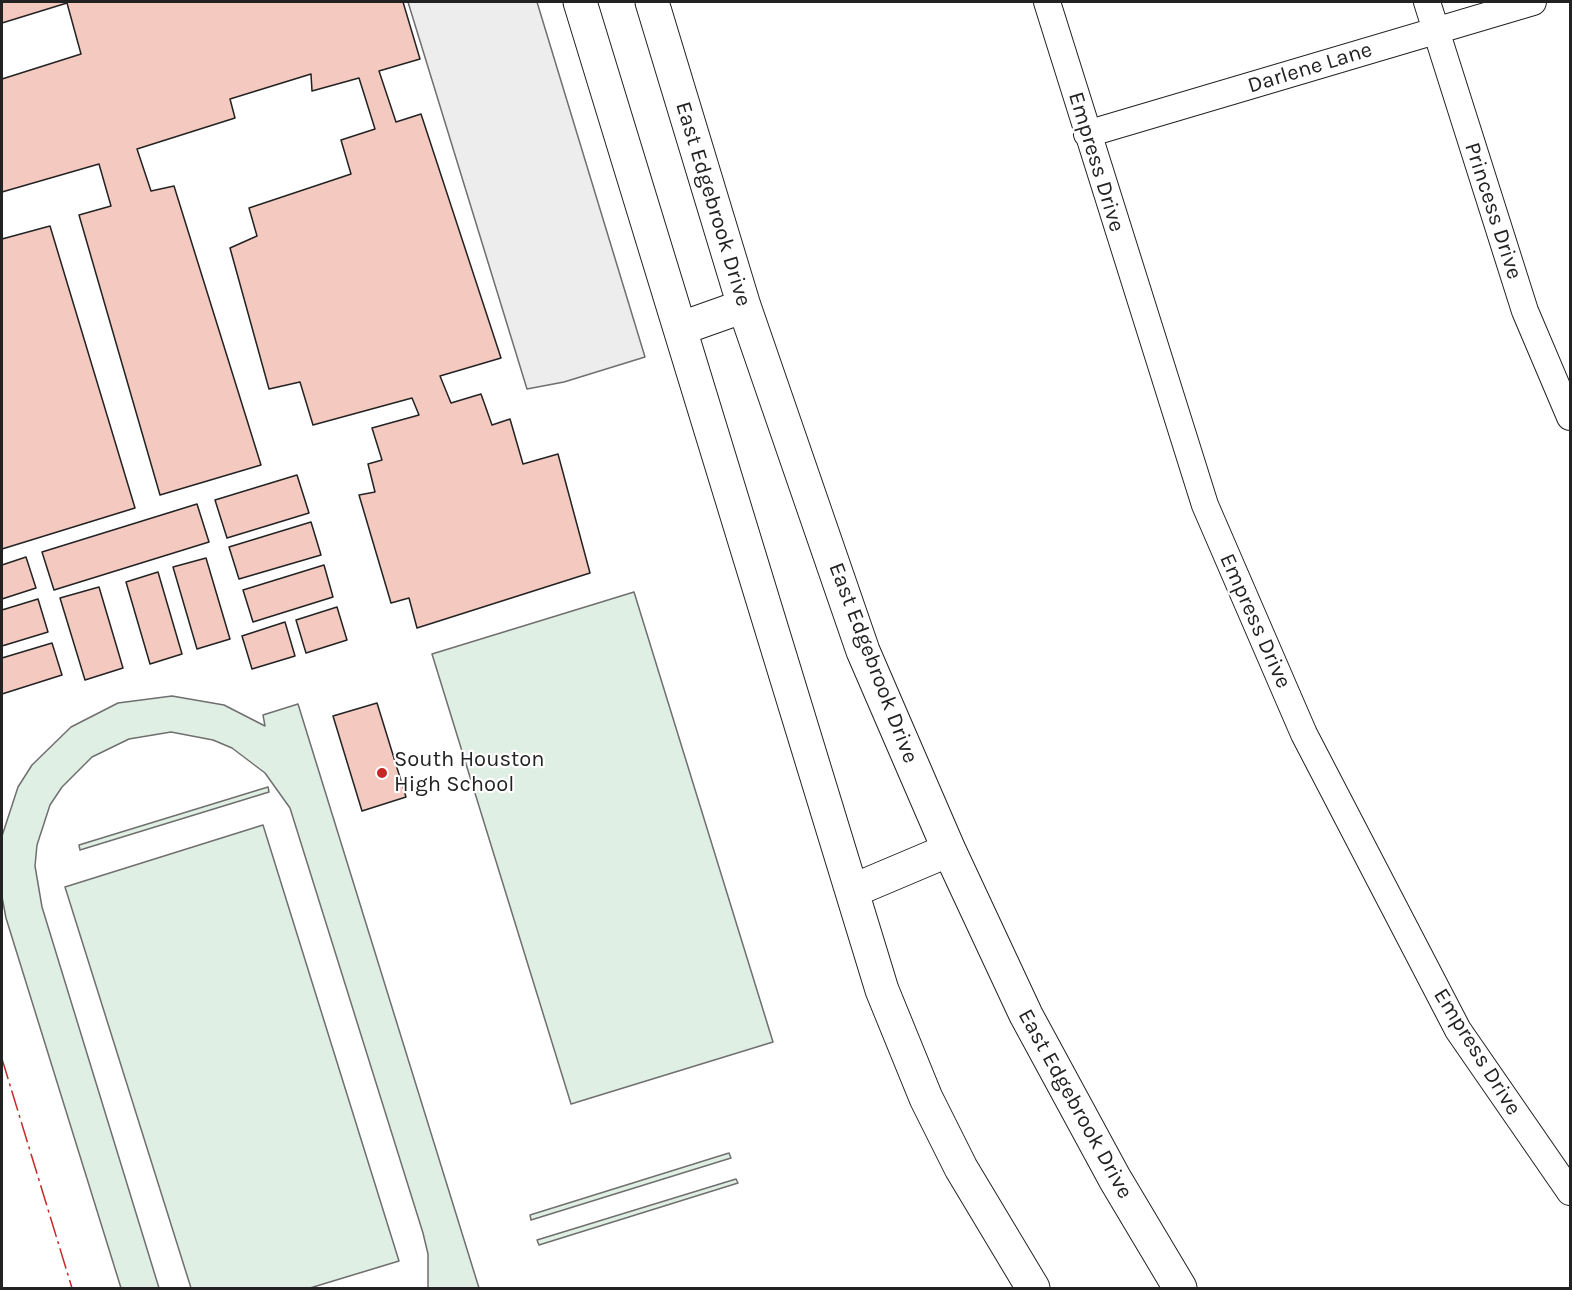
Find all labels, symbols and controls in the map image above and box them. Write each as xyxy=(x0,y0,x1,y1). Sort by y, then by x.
street label: Darlene Lane xyxy=(1245,37,1375,99)
street label: Empress Drive xyxy=(1062,89,1130,235)
street label: East Edgebrook Drive xyxy=(669,98,757,310)
street label: Princess Drive xyxy=(1458,139,1528,283)
street label: Empress Drive xyxy=(1213,549,1297,693)
street label: East Edgebrook Drive xyxy=(823,559,923,767)
place label: South Houston High School xyxy=(394,747,545,798)
marker: South Houston High School xyxy=(375,766,389,780)
street label: Empress Drive xyxy=(1427,984,1527,1120)
street label: East Edgebrook Drive xyxy=(1012,1005,1138,1203)

